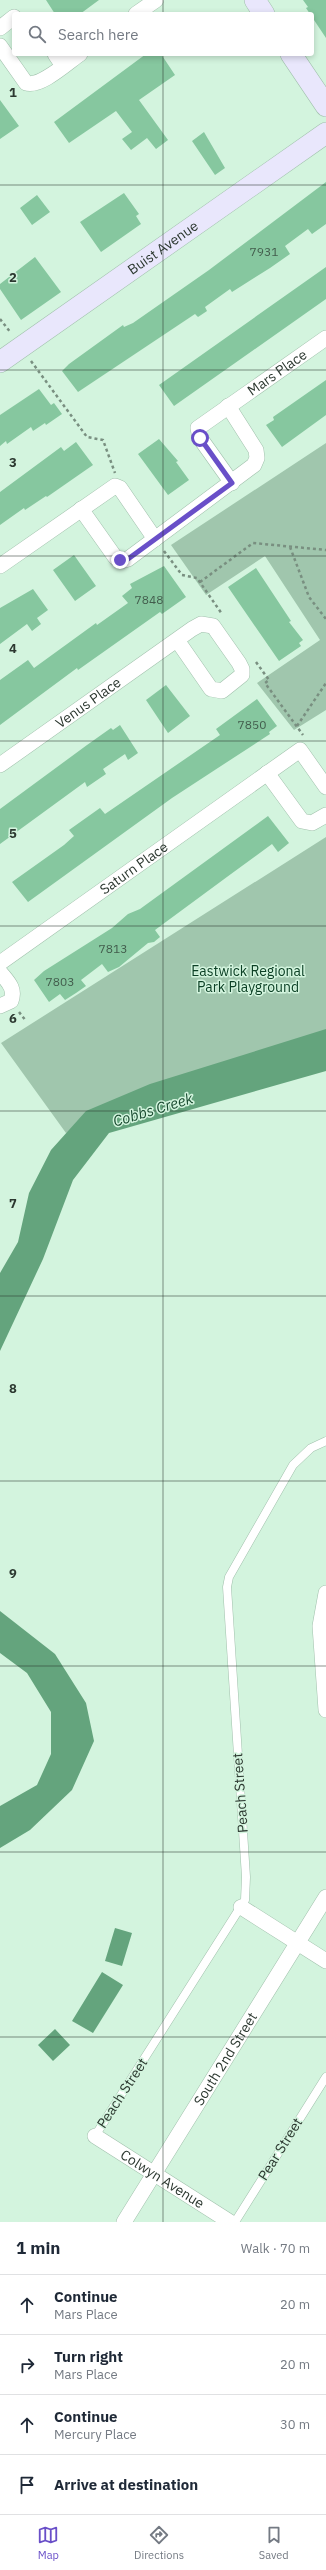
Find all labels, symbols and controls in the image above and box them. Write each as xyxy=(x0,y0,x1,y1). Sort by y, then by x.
search box xyxy=(12,12,314,56)
icon: search xyxy=(26,23,48,45)
text: Search here xyxy=(58,25,138,44)
text: 1 xyxy=(9,84,17,101)
street label: Buist Avenue xyxy=(124,216,202,279)
house number: 7931 xyxy=(250,244,278,259)
text: 2 xyxy=(9,269,17,286)
street label: Mars Place xyxy=(244,345,310,400)
route start xyxy=(191,429,209,447)
text: 3 xyxy=(9,454,17,471)
route end xyxy=(111,551,129,569)
house number: 7848 xyxy=(135,592,163,607)
text: 4 xyxy=(9,640,17,657)
street label: Venus Place xyxy=(52,673,125,732)
house number: 7850 xyxy=(238,717,266,732)
text: 5 xyxy=(9,825,17,842)
street label: Saturn Place xyxy=(96,838,172,898)
house number: 7813 xyxy=(99,941,127,956)
park label: Eastwick Regional Park Playground xyxy=(191,962,305,996)
house number: 7803 xyxy=(46,974,74,989)
text: 6 xyxy=(9,1010,17,1027)
water label: Cobbs Creek xyxy=(111,1088,195,1131)
text: 7 xyxy=(9,1195,17,1212)
text: 8 xyxy=(9,1380,17,1397)
text: 9 xyxy=(9,1565,17,1582)
street label: Peach Street xyxy=(228,1752,252,1834)
street label: South 2nd Street xyxy=(190,2009,261,2109)
street label: Peach Street xyxy=(93,2054,151,2131)
street label: Pear Street xyxy=(254,2114,306,2184)
street label: Colwyn Avenue xyxy=(117,2146,208,2213)
text: 1 min xyxy=(16,2237,60,2259)
text: Walk · 70 m xyxy=(241,2240,310,2257)
text: Continue xyxy=(54,2287,118,2306)
icon: ahead xyxy=(16,2294,38,2316)
text: 20 m xyxy=(280,2296,310,2313)
text: Mars Place xyxy=(54,2306,118,2323)
text: Turn right xyxy=(54,2347,123,2366)
icon: right xyxy=(16,2354,38,2376)
text: 20 m xyxy=(280,2356,310,2373)
text: Mars Place xyxy=(54,2366,118,2383)
text: Continue xyxy=(54,2407,118,2426)
icon: ahead xyxy=(16,2414,38,2436)
text: 30 m xyxy=(280,2416,310,2433)
text: Mercury Place xyxy=(54,2426,137,2443)
icon: arrive xyxy=(16,2474,38,2496)
text: Arrive at destination xyxy=(54,2475,198,2494)
tab: Map xyxy=(37,2524,59,2562)
tab: Directions xyxy=(134,2524,184,2562)
tab: Saved xyxy=(259,2524,289,2562)

